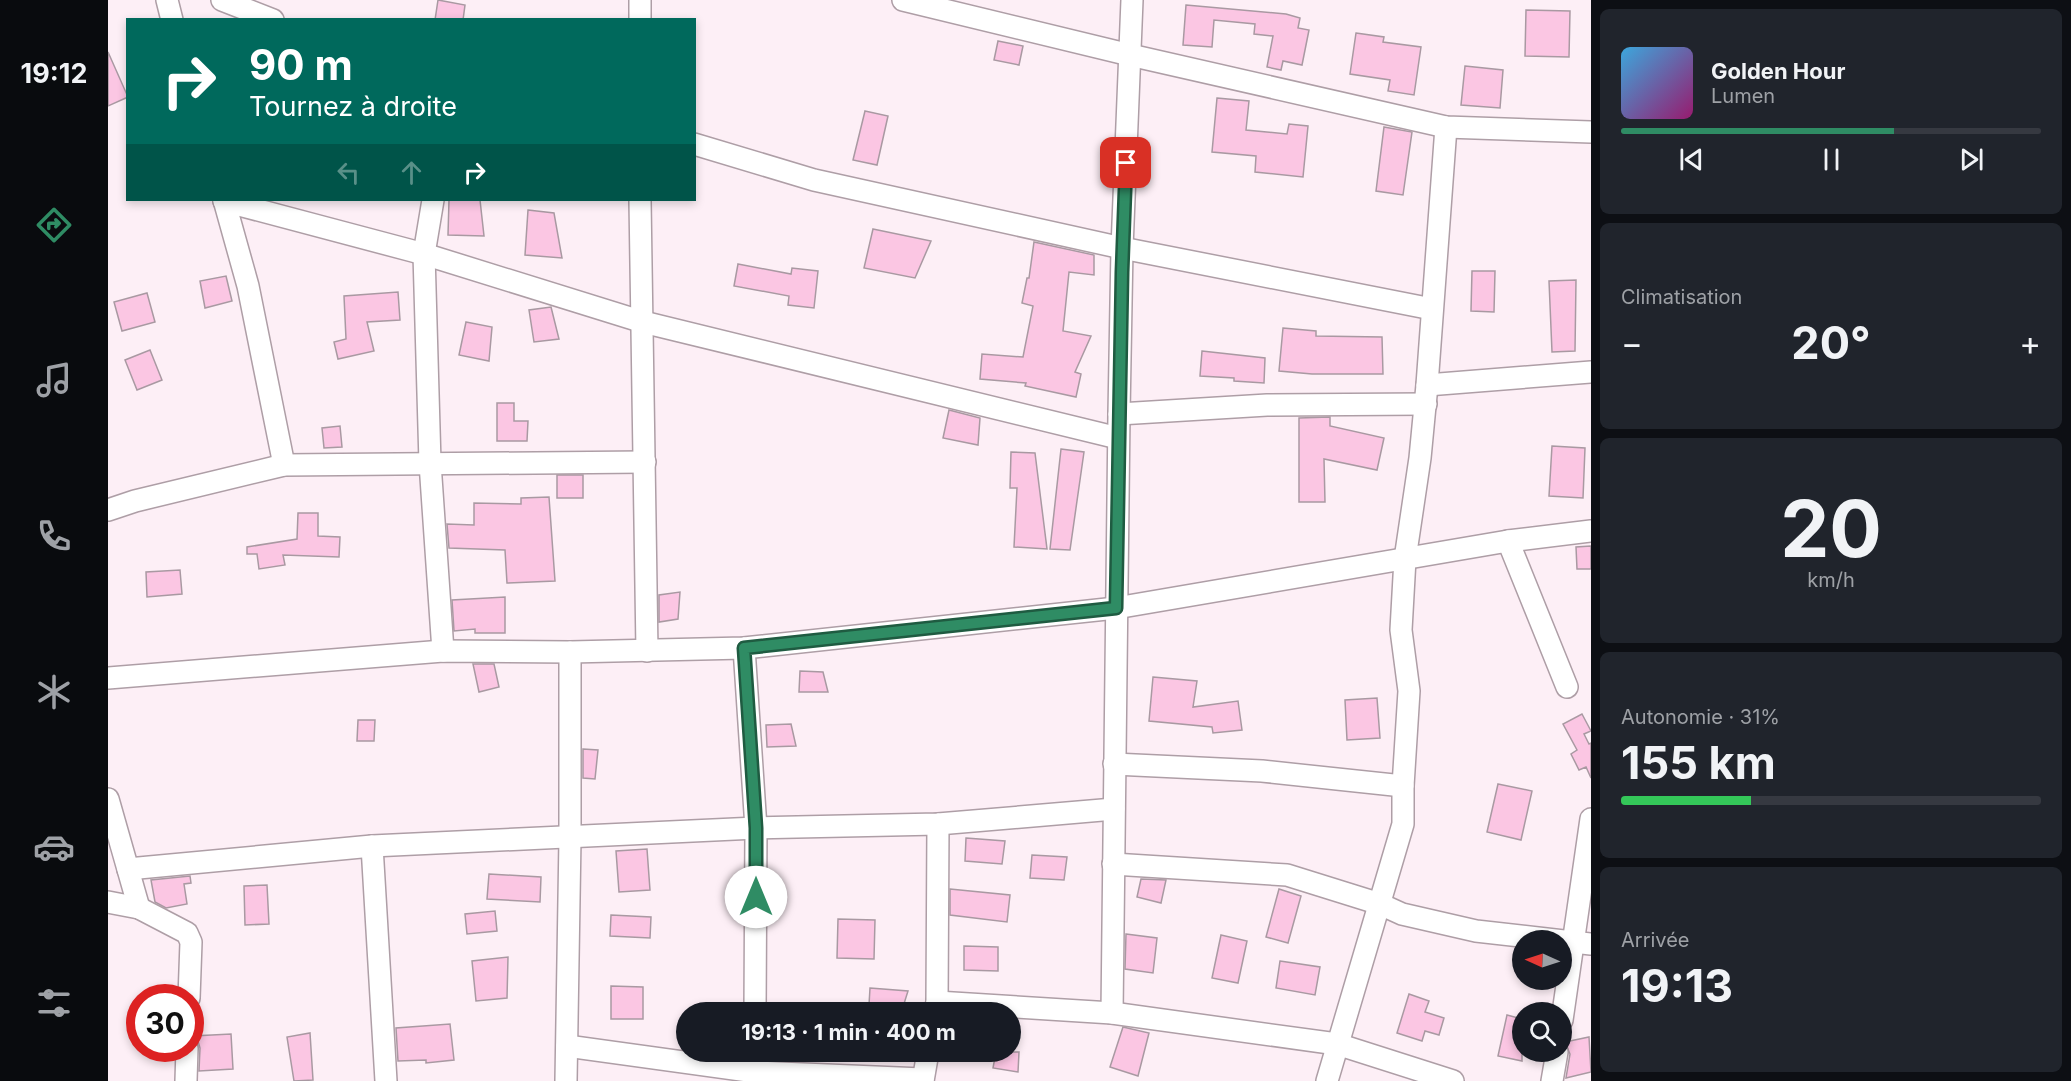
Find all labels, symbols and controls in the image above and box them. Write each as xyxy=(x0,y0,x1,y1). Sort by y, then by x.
text: 90 m xyxy=(249,39,353,90)
icon: right xyxy=(150,42,228,120)
text: 19:12 xyxy=(21,57,87,90)
text: Golden Hour xyxy=(1711,58,1845,84)
text: Lumen xyxy=(1711,84,1775,108)
text: Tournez à droite xyxy=(249,90,457,123)
pin xyxy=(1100,137,1151,188)
icon: previous xyxy=(1675,143,1708,176)
icon: pause xyxy=(1815,143,1848,176)
icon: next xyxy=(1955,143,1988,176)
icon: arrive xyxy=(1109,146,1142,179)
icon: left xyxy=(332,156,365,189)
icon: ahead xyxy=(395,156,428,189)
icon: right xyxy=(458,156,491,189)
icon: directions xyxy=(33,204,75,246)
text: Climatisation xyxy=(1621,285,1742,309)
text: 20° xyxy=(1791,315,1871,370)
text: − xyxy=(1621,323,1643,363)
text: + xyxy=(2019,323,2041,363)
icon: music xyxy=(33,359,75,401)
text: 20 xyxy=(1780,481,1882,576)
icon: phone xyxy=(33,515,75,557)
text: km/h xyxy=(1807,568,1855,592)
icon: climate xyxy=(33,671,75,713)
text: Autonomie · 31% xyxy=(1621,705,1780,729)
text: 155 km xyxy=(1621,735,1776,790)
icon: car xyxy=(33,826,75,868)
position arrow xyxy=(724,865,788,929)
text: Arrivée xyxy=(1621,928,1690,952)
north arrow xyxy=(1512,930,1572,990)
map controls xyxy=(1512,930,1572,1062)
text: 19:13 xyxy=(1621,958,1733,1013)
icon: filters xyxy=(33,982,75,1024)
speed limit sign: 30 xyxy=(126,984,204,1062)
button: search xyxy=(1512,1002,1572,1062)
text: 19:13 · 1 min · 400 m xyxy=(741,1019,956,1045)

